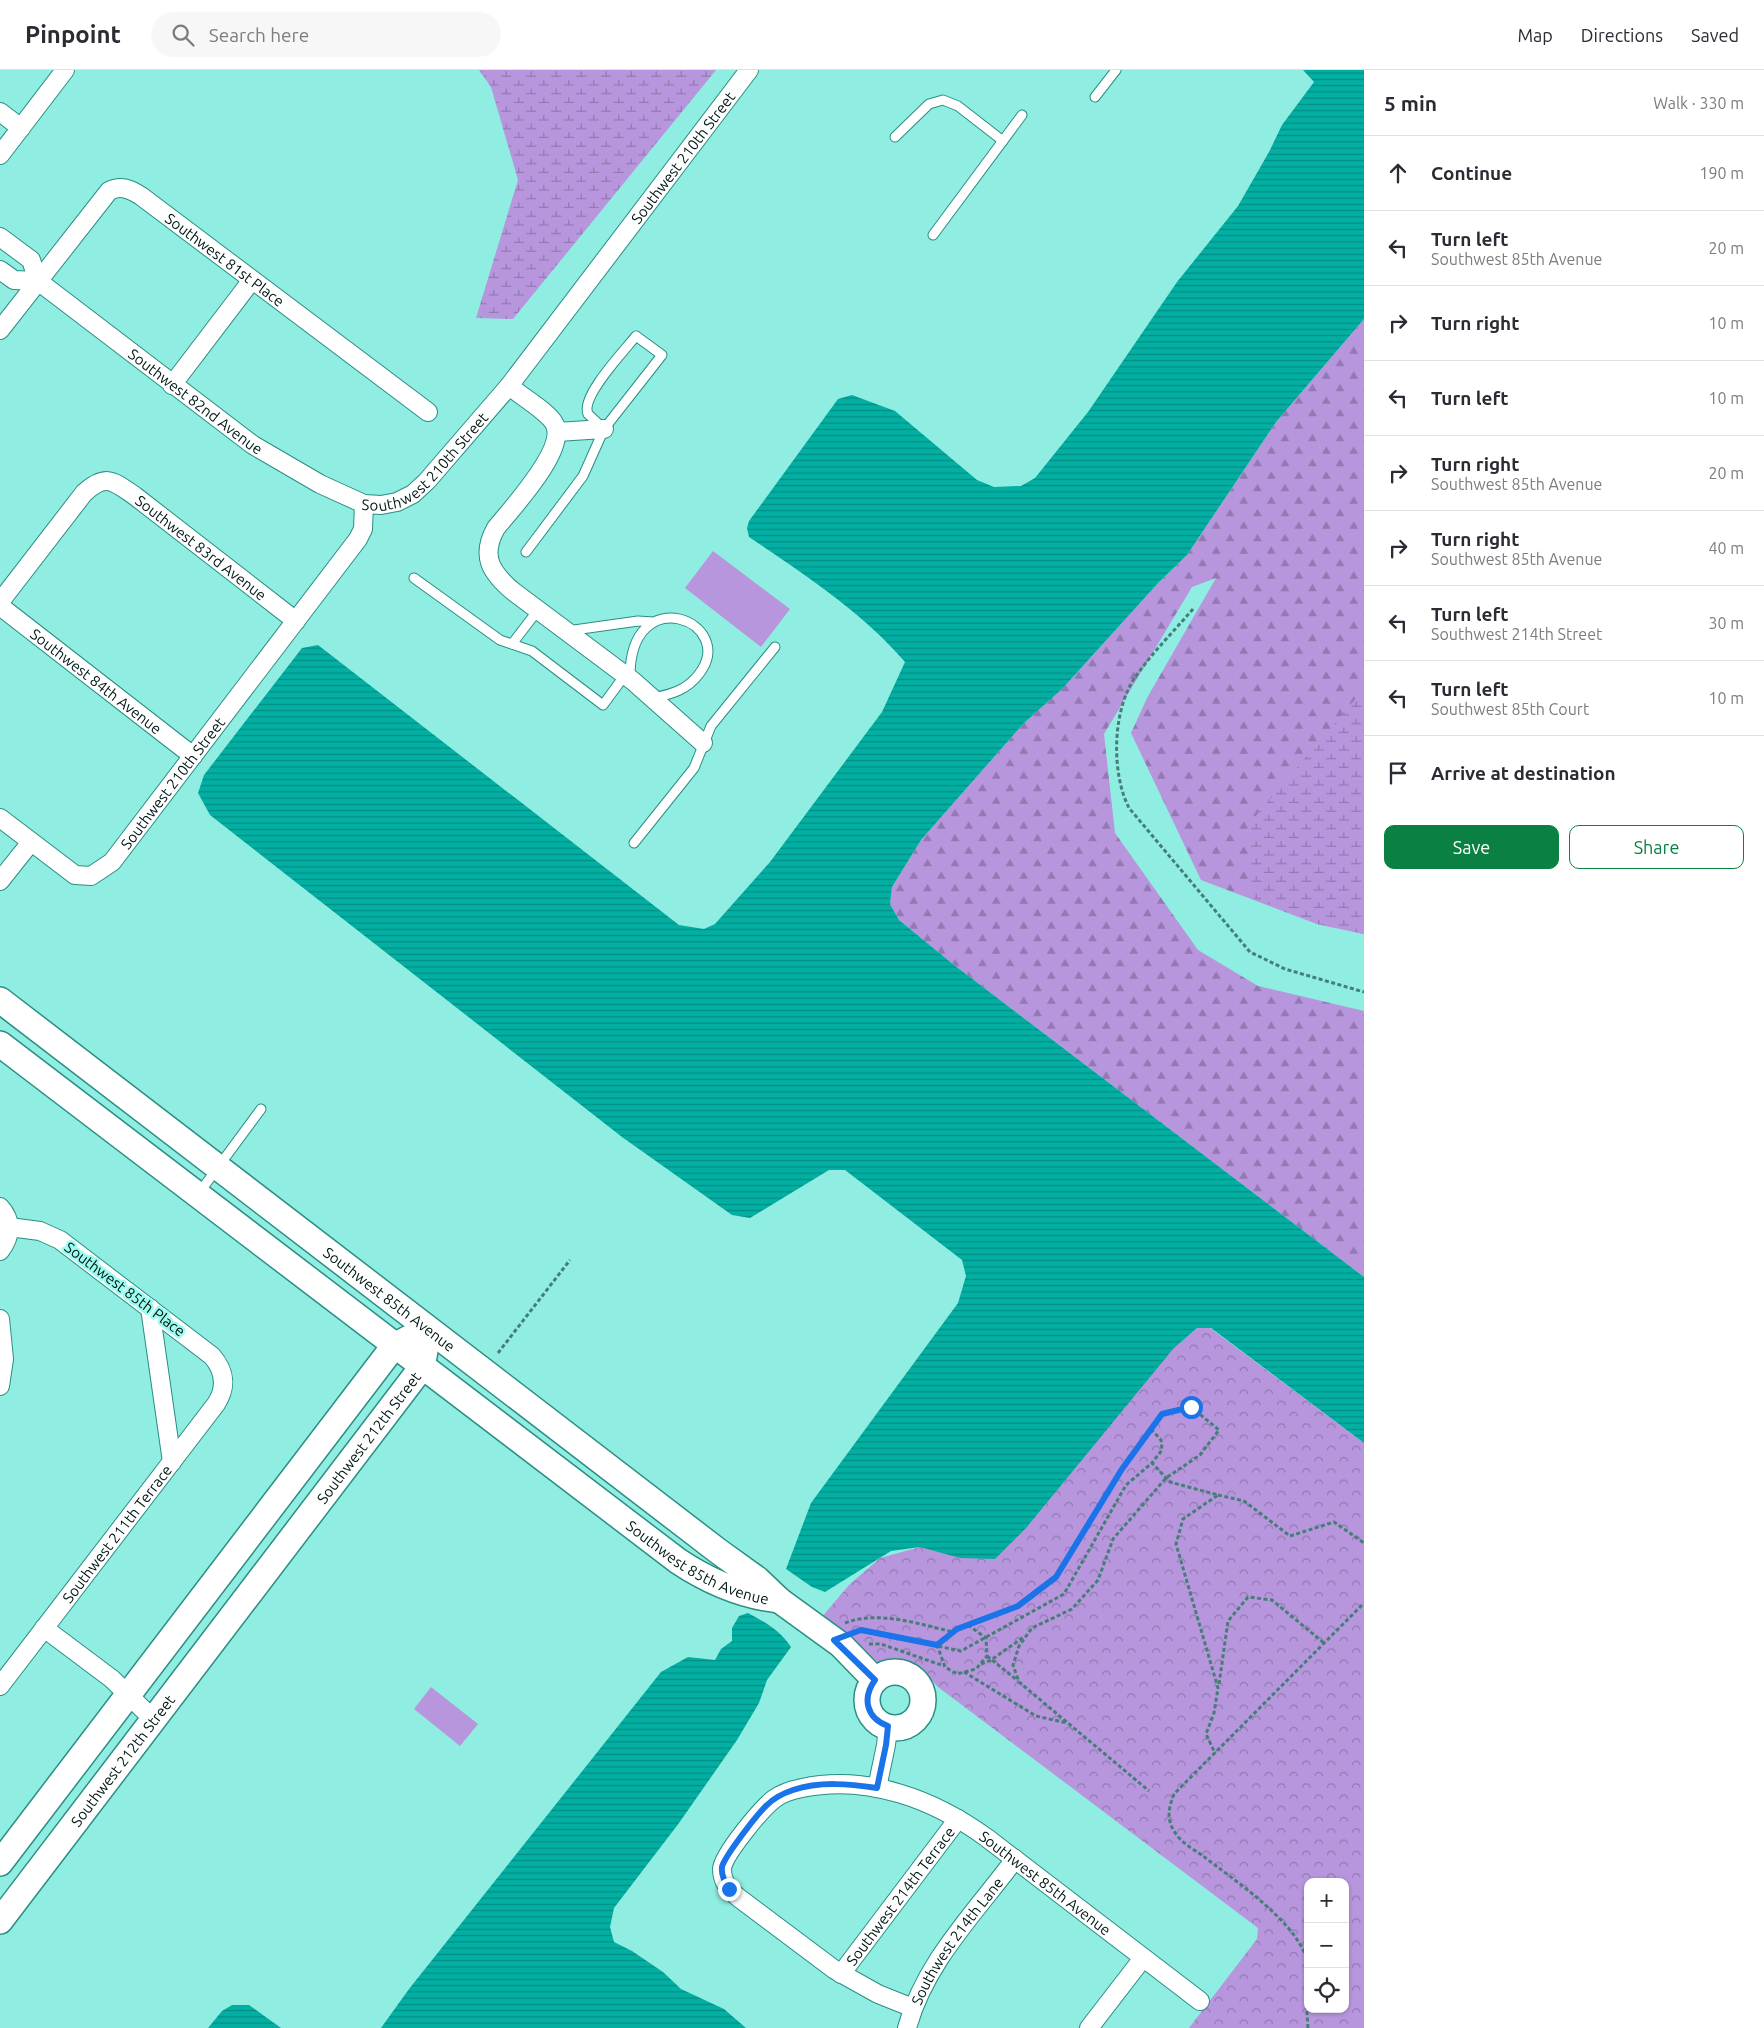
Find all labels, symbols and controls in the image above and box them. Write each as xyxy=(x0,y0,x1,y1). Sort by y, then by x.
search box xyxy=(151,12,501,57)
text: Pinpoint xyxy=(25,21,121,48)
icon: search xyxy=(169,21,197,49)
text: Search here xyxy=(209,24,309,46)
text: Map xyxy=(1517,25,1553,45)
text: Directions xyxy=(1581,25,1663,45)
text: Saved xyxy=(1691,25,1739,45)
street label: Southwest 210th Street xyxy=(627,88,738,226)
text: 5 min xyxy=(1384,91,1437,115)
text: Walk · 330 m xyxy=(1653,94,1744,112)
icon: ahead xyxy=(1384,159,1412,187)
text: Continue xyxy=(1431,162,1512,184)
text: 190 m xyxy=(1699,164,1744,182)
street label: Southwest 81st Place xyxy=(162,209,288,309)
text: Turn left xyxy=(1431,228,1509,250)
icon: left xyxy=(1384,234,1412,262)
text: 20 m xyxy=(1708,239,1744,257)
text: Southwest 85th Avenue xyxy=(1431,250,1602,268)
icon: right xyxy=(1384,309,1412,337)
text: Turn right xyxy=(1431,312,1519,334)
text: 10 m xyxy=(1708,314,1744,332)
street label: Southwest 82nd Avenue xyxy=(125,345,266,457)
icon: left xyxy=(1384,384,1412,412)
text: Turn left xyxy=(1431,387,1509,409)
text: 10 m xyxy=(1708,389,1744,407)
street label: Southwest 210th Street xyxy=(361,409,491,514)
text: Turn right xyxy=(1431,453,1519,475)
icon: right xyxy=(1384,459,1412,487)
text: 20 m xyxy=(1708,464,1744,482)
text: Southwest 85th Avenue xyxy=(1431,475,1602,493)
street label: Southwest 83rd Avenue xyxy=(132,491,270,603)
text: Turn right xyxy=(1431,528,1519,550)
icon: right xyxy=(1384,534,1412,562)
text: 40 m xyxy=(1708,539,1744,557)
text: Southwest 85th Avenue xyxy=(1431,550,1602,568)
text: Turn left xyxy=(1431,603,1509,625)
icon: left xyxy=(1384,609,1412,637)
text: 30 m xyxy=(1708,614,1744,632)
street label: Southwest 84th Avenue xyxy=(28,625,165,737)
text: Southwest 214th Street xyxy=(1431,625,1602,643)
text: Turn left xyxy=(1431,678,1509,700)
icon: left xyxy=(1384,684,1412,712)
text: 10 m xyxy=(1708,689,1744,707)
text: Southwest 85th Court xyxy=(1431,700,1589,718)
street label: Southwest 210th Street xyxy=(117,714,228,852)
icon: arrive xyxy=(1384,759,1412,787)
text: Arrive at destination xyxy=(1431,762,1616,784)
button: Save xyxy=(1384,825,1559,869)
button: Share xyxy=(1569,825,1744,869)
street label: Southwest 85th Place xyxy=(62,1238,188,1340)
street label: Southwest 85th Avenue xyxy=(321,1243,459,1355)
street label: Southwest 212th Street xyxy=(313,1368,424,1506)
route start xyxy=(1180,1396,1203,1419)
street label: Southwest 211th Terrace xyxy=(59,1461,175,1606)
street label: Southwest 85th Avenue xyxy=(623,1517,770,1607)
street label: Southwest 212th Street xyxy=(67,1691,178,1829)
street label: Southwest 214th Terrace xyxy=(842,1823,958,1968)
street label: Southwest 85th Avenue xyxy=(976,1827,1114,1938)
street label: Southwest 214th Lane xyxy=(907,1874,1006,2007)
route end xyxy=(718,1878,741,1901)
map controls xyxy=(1304,1878,1349,2013)
button: + xyxy=(1304,1878,1349,1923)
button: − xyxy=(1304,1923,1349,1968)
button: locate xyxy=(1304,1968,1349,2013)

